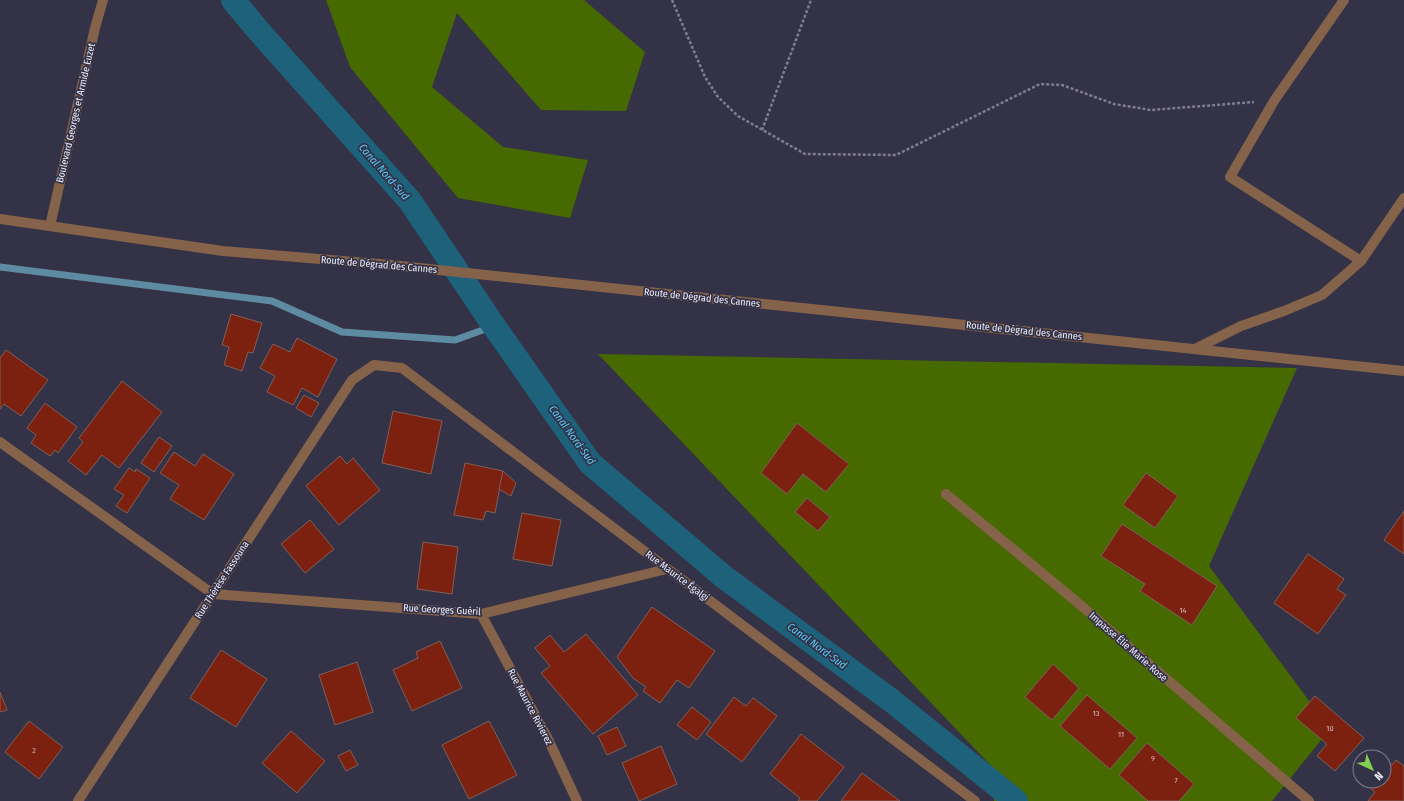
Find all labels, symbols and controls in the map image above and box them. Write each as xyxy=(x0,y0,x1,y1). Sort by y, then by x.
street label: Boulevard Georges et Armide Euzet xyxy=(54,41,98,184)
water label: Canal Nord-Sud xyxy=(356,141,412,203)
street label: Route de Dégrad des Cannes xyxy=(320,254,438,276)
street label: Route de Dégrad des Cannes xyxy=(643,286,761,310)
street label: Route de Dégrad des Cannes xyxy=(965,319,1083,343)
water label: Canal Nord-Sud xyxy=(546,403,598,467)
street label: Rue Thérèse Fassouna xyxy=(192,539,252,621)
street label: Rue Maurice Égalgi xyxy=(643,547,712,604)
street label: Rue Georges Guéril xyxy=(403,602,482,618)
house number: 14 xyxy=(1180,606,1187,615)
street label: Impasse Élie Marie-Rose xyxy=(1086,608,1171,684)
water label: Canal Nord-Sud xyxy=(785,620,849,672)
street label: Rue Maurice Rivierez xyxy=(505,667,555,747)
house number: 13 xyxy=(1093,709,1100,718)
house number: 10 xyxy=(1326,724,1334,733)
house number: 11 xyxy=(1118,730,1124,739)
house number: 2 xyxy=(32,746,36,755)
north arrow xyxy=(1352,749,1392,789)
house number: 9 xyxy=(1151,754,1155,763)
text: N xyxy=(1372,769,1385,783)
house number: 7 xyxy=(1174,776,1178,785)

